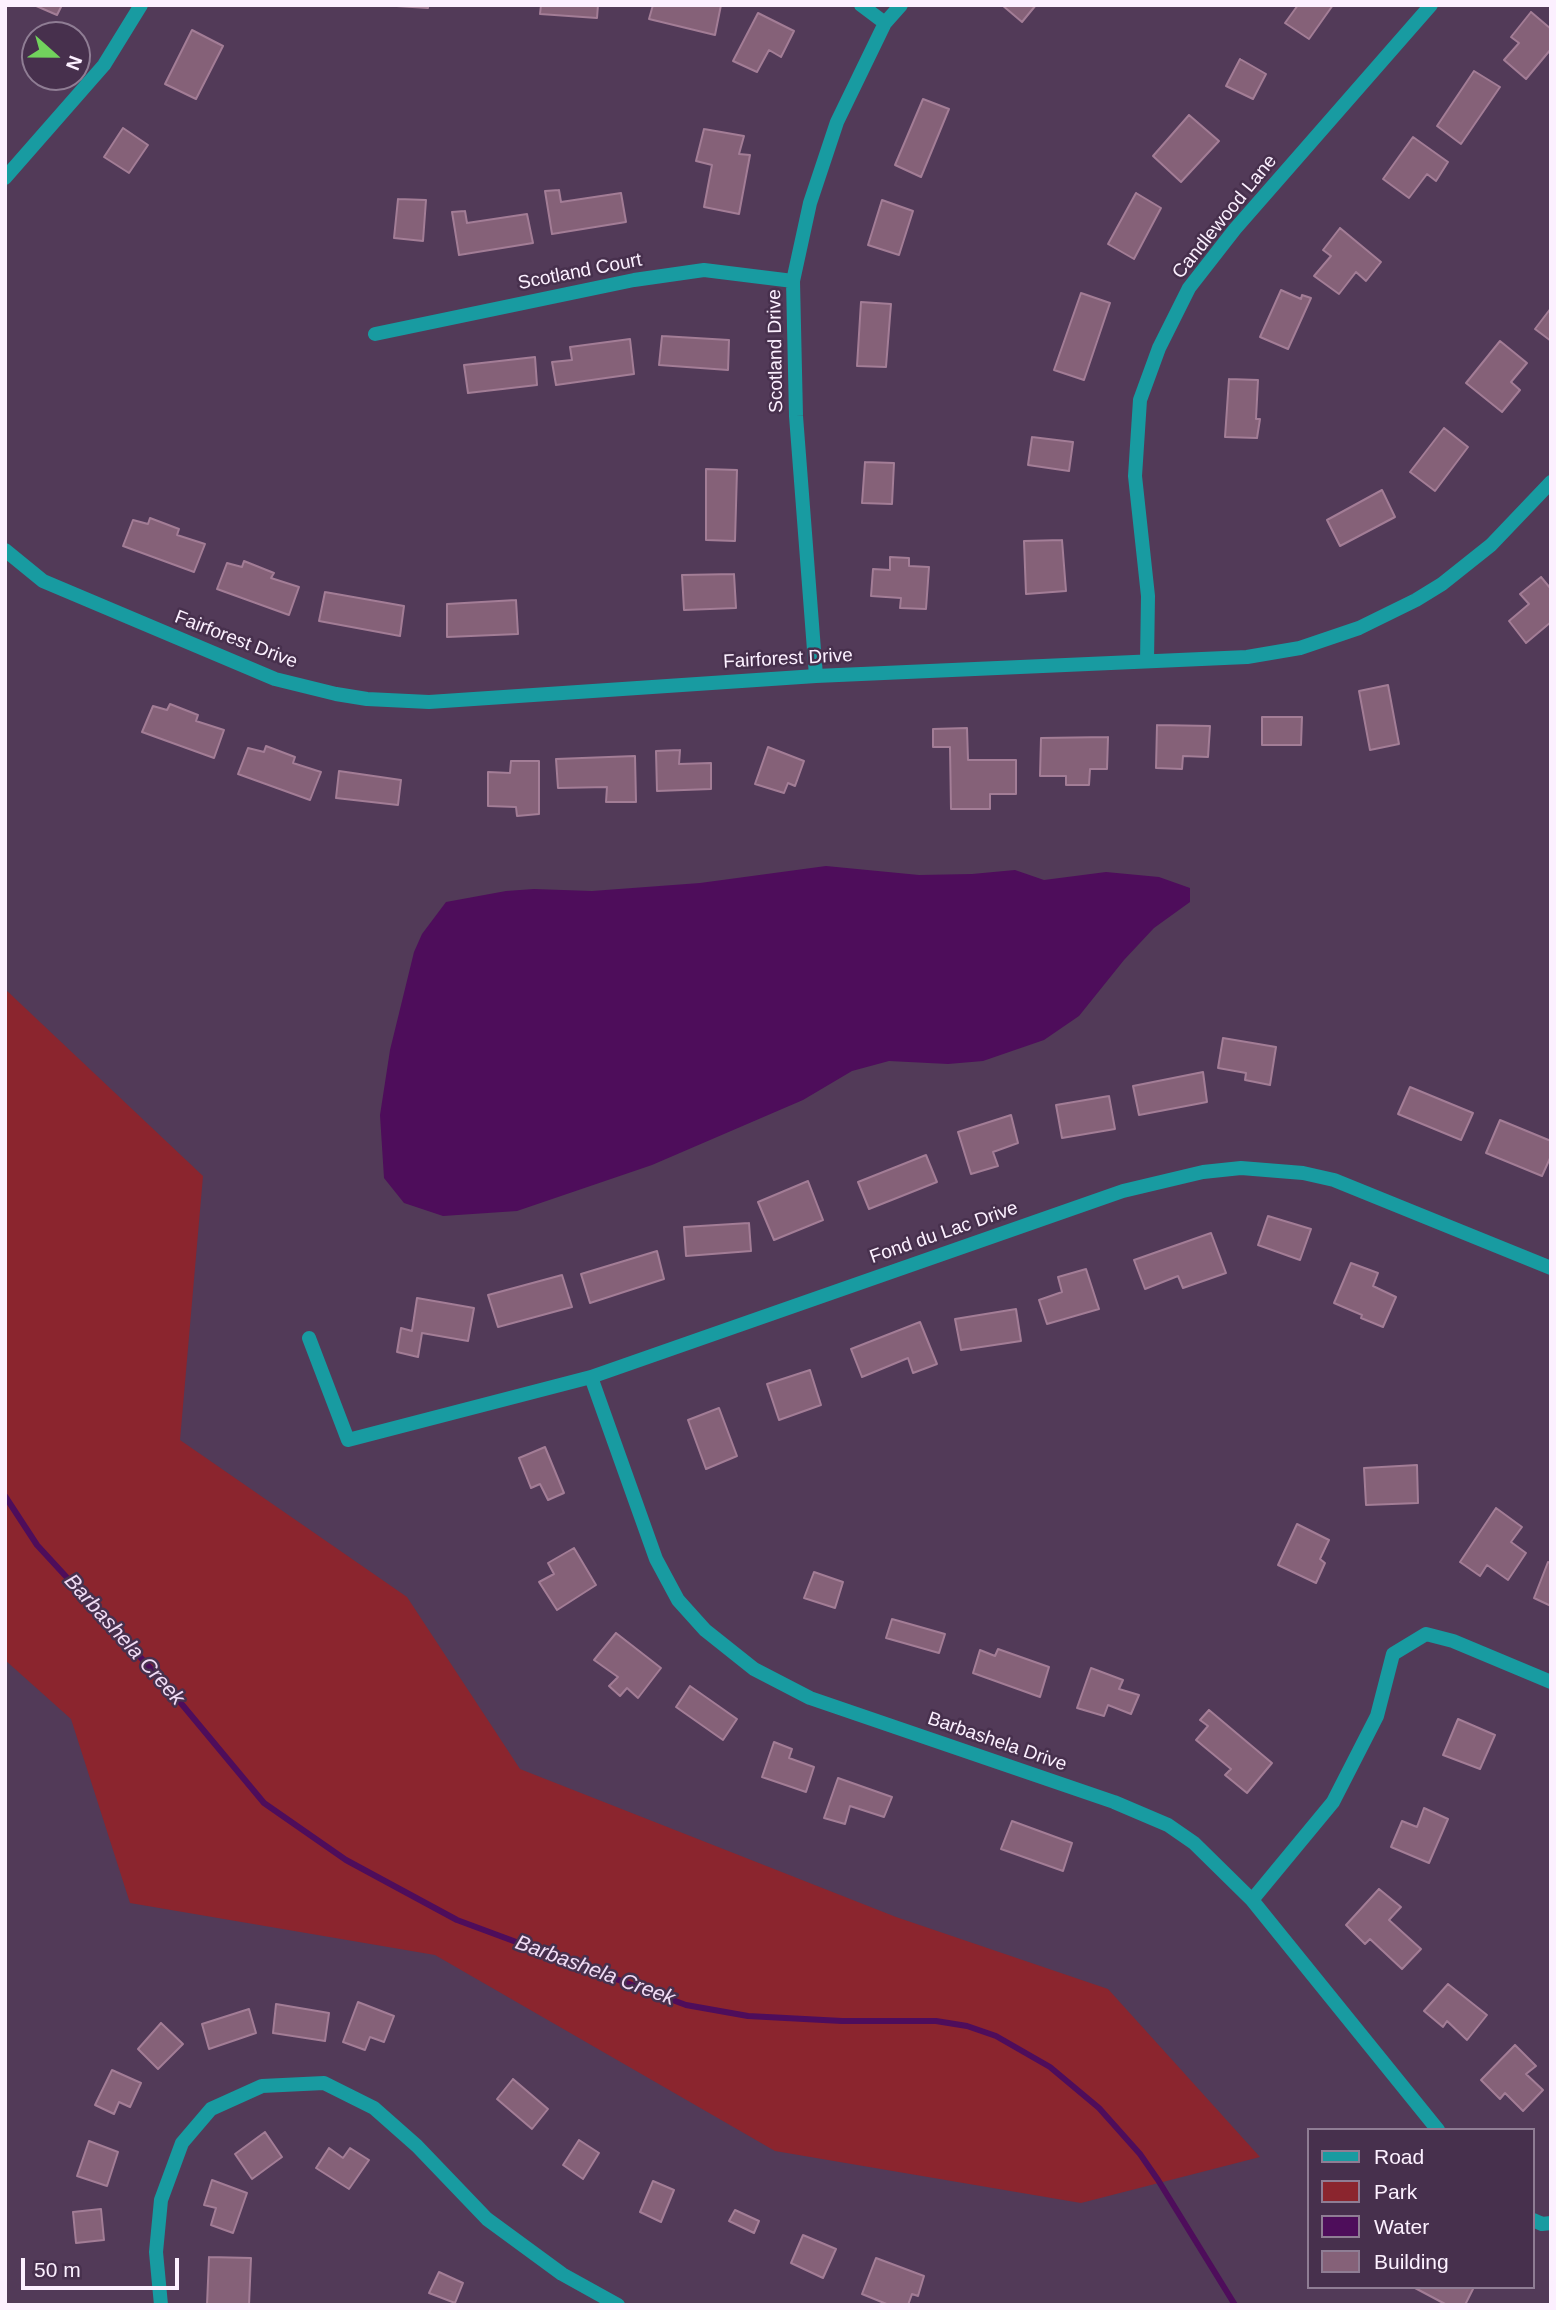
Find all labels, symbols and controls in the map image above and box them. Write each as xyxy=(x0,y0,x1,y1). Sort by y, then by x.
north arrow xyxy=(21,21,91,91)
text: N xyxy=(62,53,86,73)
street label: Candlewood Lane xyxy=(1168,150,1282,284)
street label: Scotland Court xyxy=(516,249,644,295)
street label: Scotland Drive xyxy=(764,289,788,413)
street label: Fairforest Drive xyxy=(171,606,301,674)
street label: Fairforest Drive xyxy=(723,644,853,674)
street label: Fond du Lac Drive xyxy=(867,1197,1021,1269)
water label: Barbashela Creek xyxy=(58,1569,190,1711)
street label: Barbashela Drive xyxy=(924,1707,1070,1777)
water label: Barbashela Creek xyxy=(512,1930,678,2012)
legend xyxy=(1308,2128,1535,2289)
text: Road xyxy=(1374,2145,1424,2168)
text: Park xyxy=(1374,2180,1417,2203)
text: Water xyxy=(1374,2215,1429,2238)
scale bar xyxy=(24,2244,182,2288)
text: Building xyxy=(1374,2250,1449,2273)
text: 50 m xyxy=(34,2258,81,2281)

